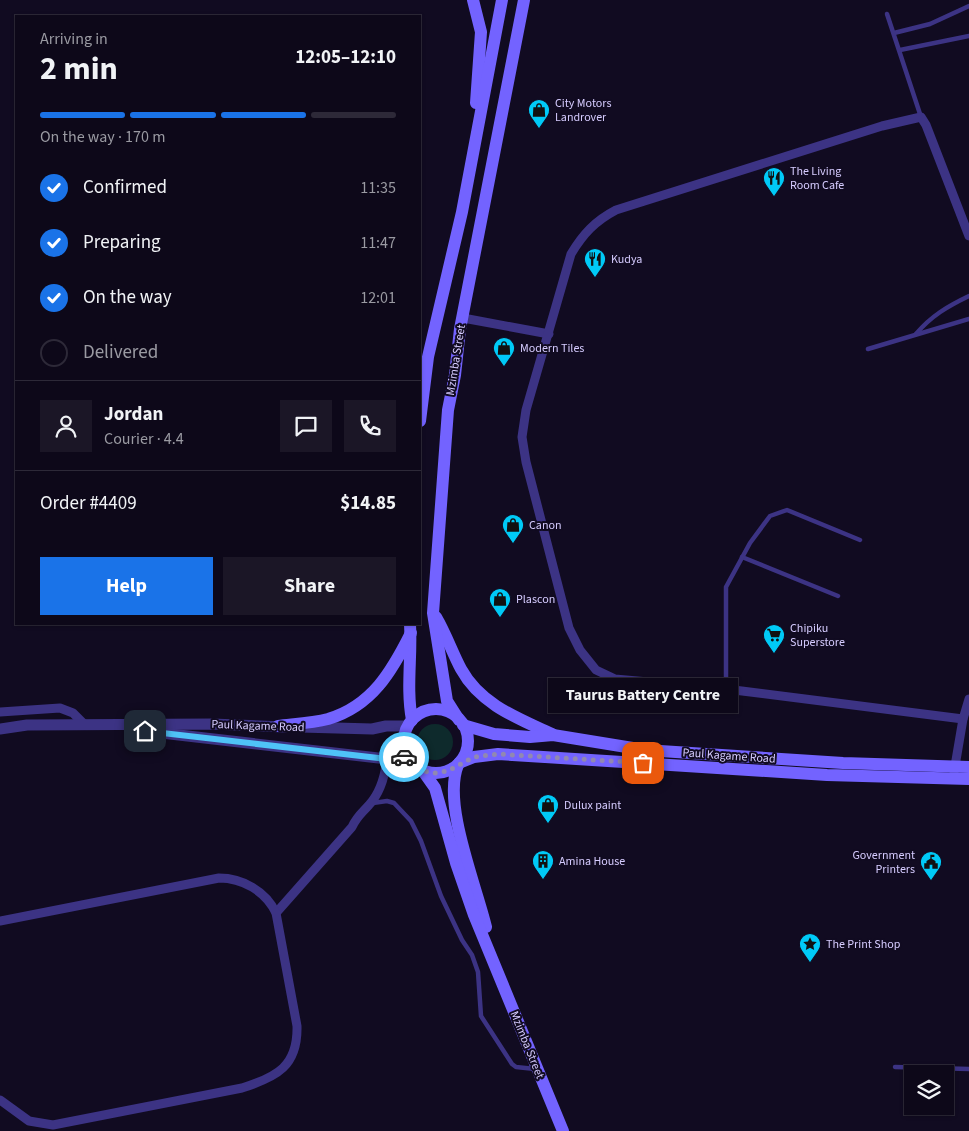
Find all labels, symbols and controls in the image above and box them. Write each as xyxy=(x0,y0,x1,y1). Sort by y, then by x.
text: Arriving in xyxy=(40,28,108,50)
text: 12:05–12:10 xyxy=(295,44,396,71)
text: 2 min xyxy=(40,46,118,92)
place label: City Motors Landrover xyxy=(555,95,611,126)
shop icon: City Motors Landrover xyxy=(527,98,551,129)
text: On the way · 170 m xyxy=(40,126,165,148)
place label: The Living Room Cafe xyxy=(790,163,844,194)
restaurant icon: The Living Room Cafe xyxy=(762,166,786,197)
icon: check xyxy=(40,174,68,202)
text: Confirmed xyxy=(83,174,167,201)
text: 11:35 xyxy=(360,177,396,199)
icon: check xyxy=(40,229,68,257)
text: Preparing xyxy=(83,229,161,256)
text: 11:47 xyxy=(360,232,396,254)
restaurant icon: Kudya xyxy=(583,247,607,278)
place label: Kudya xyxy=(611,251,642,268)
icon: check xyxy=(40,284,68,312)
text: On the way xyxy=(83,284,172,311)
text: 12:01 xyxy=(360,287,396,309)
street label: Mzimba Street xyxy=(442,323,470,397)
shop icon: Modern Tiles xyxy=(492,336,516,367)
text: Delivered xyxy=(83,339,158,366)
place label: Modern Tiles xyxy=(520,340,584,357)
button: person xyxy=(40,400,92,452)
button: chat xyxy=(280,400,332,452)
button: phone xyxy=(344,400,396,452)
text: Jordan xyxy=(104,401,163,428)
text: Courier · 4.4 xyxy=(104,428,184,450)
text: Order #4409 xyxy=(40,490,137,517)
text: $14.85 xyxy=(340,490,396,517)
shop icon: Canon xyxy=(501,513,525,544)
place label: Canon xyxy=(529,517,562,534)
button: Help xyxy=(40,557,213,615)
button: Share xyxy=(223,557,396,615)
shop icon: Plascon xyxy=(488,587,512,618)
place label: Plascon xyxy=(516,591,555,608)
place label: Chipiku Superstore xyxy=(790,620,845,651)
supermarket icon: Chipiku Superstore xyxy=(762,623,786,654)
callout: Taurus Battery Centre xyxy=(548,678,738,713)
text: Taurus Battery Centre xyxy=(566,684,720,706)
pin xyxy=(124,710,166,752)
street label: Paul Kagame Road xyxy=(211,716,305,736)
icon: home xyxy=(131,717,159,745)
courier xyxy=(379,732,429,782)
pin xyxy=(622,742,664,784)
icon: car xyxy=(390,743,418,771)
street label: Paul Kagame Road xyxy=(682,744,776,768)
icon: bag xyxy=(629,749,657,777)
shop icon: Dulux paint xyxy=(536,793,560,824)
place label: Dulux paint xyxy=(564,797,621,814)
place label: Government Printers xyxy=(852,847,915,878)
building icon: Amina House xyxy=(531,849,555,880)
public building icon: Government Printers xyxy=(919,850,943,881)
place label: Amina House xyxy=(559,853,625,870)
place icon: The Print Shop xyxy=(798,932,822,963)
place label: The Print Shop xyxy=(826,936,901,953)
street label: Mzimba Street xyxy=(506,1009,548,1081)
map controls xyxy=(904,1065,954,1115)
button: layers xyxy=(904,1065,954,1115)

